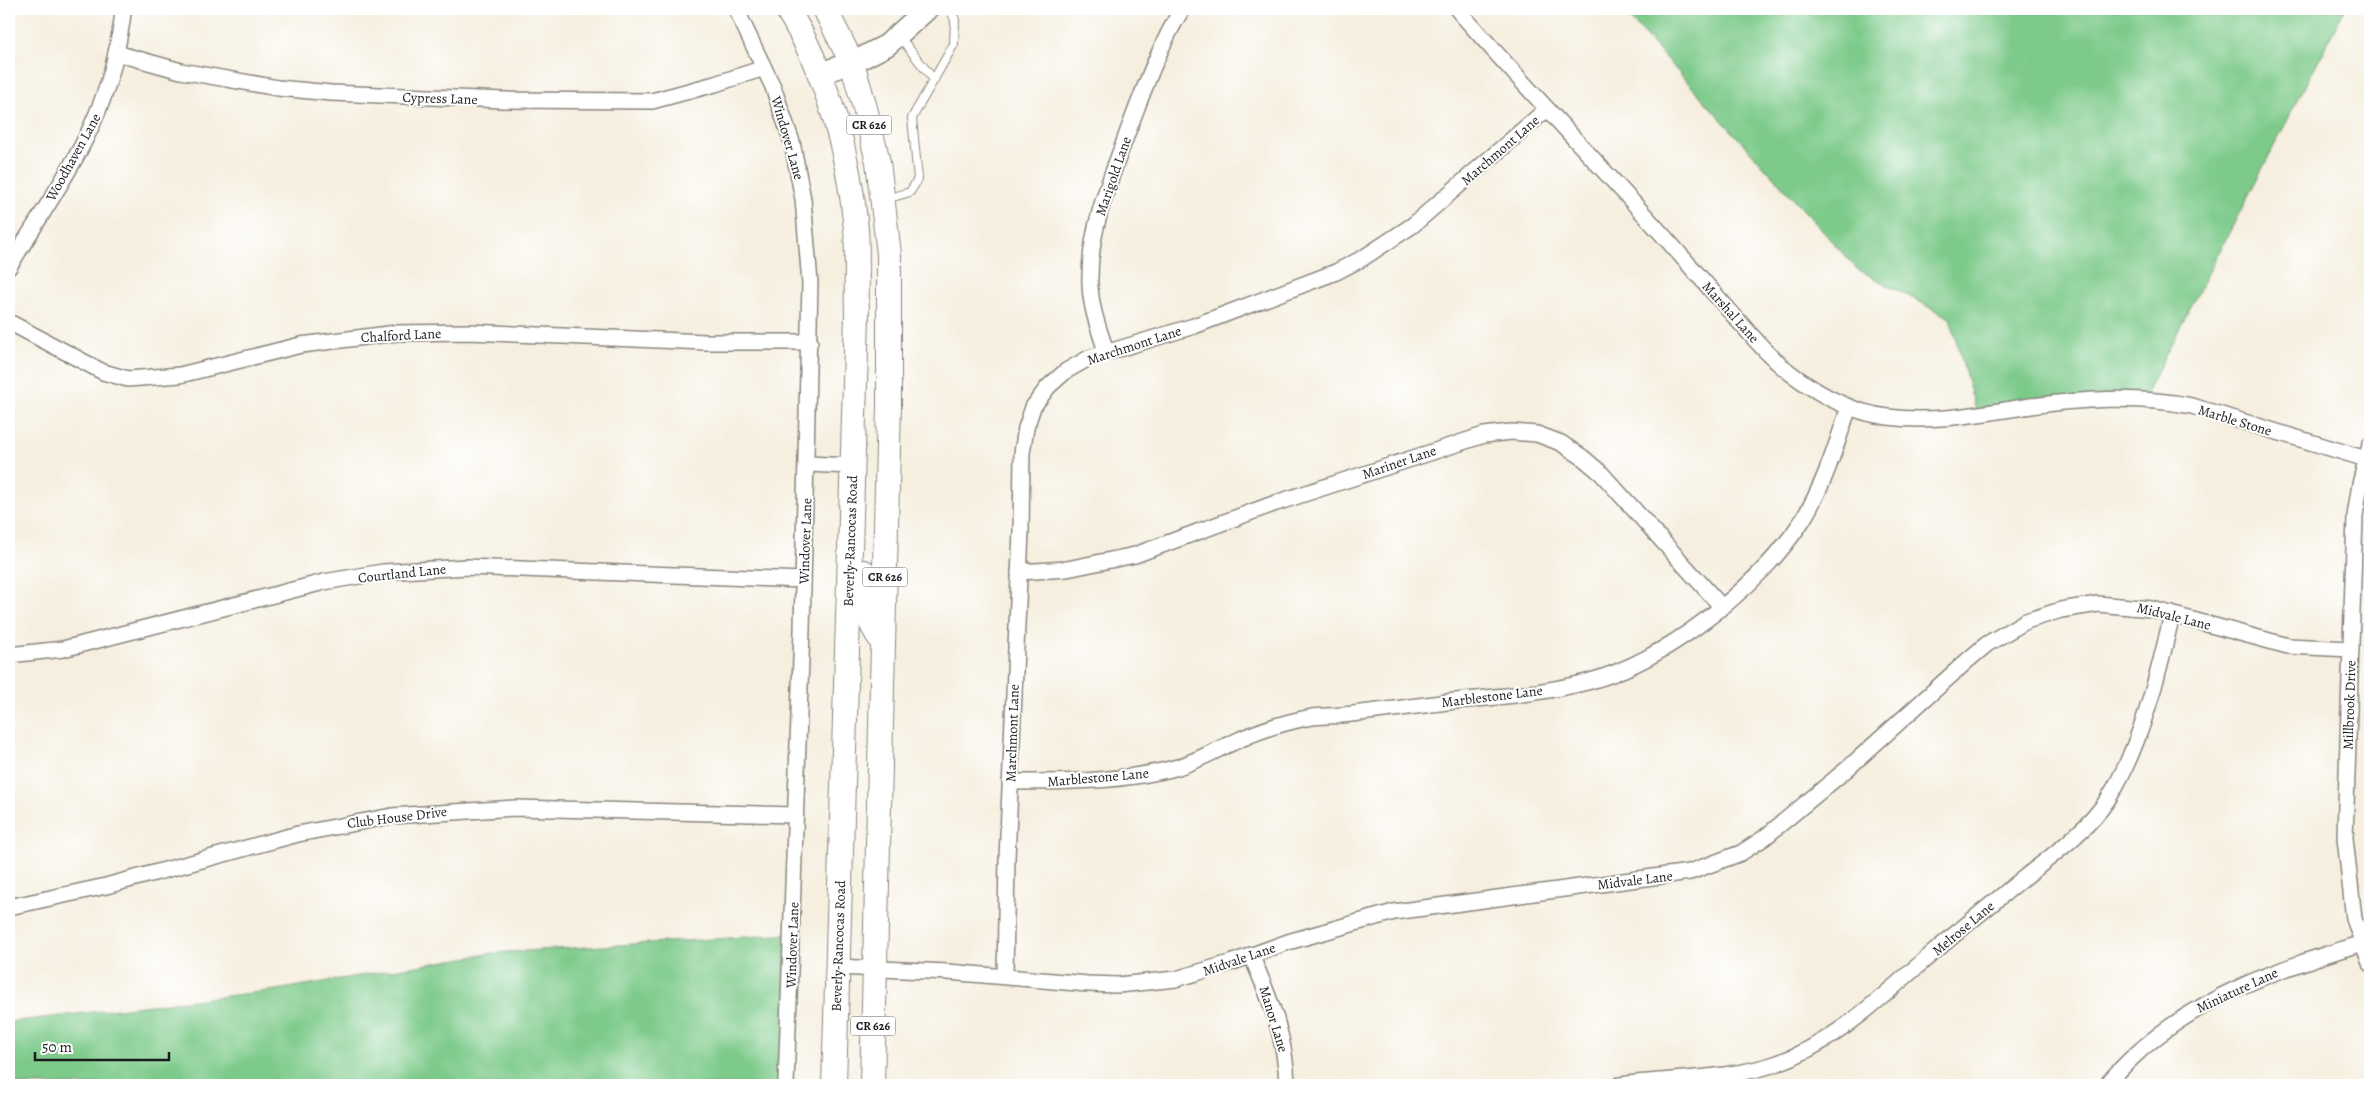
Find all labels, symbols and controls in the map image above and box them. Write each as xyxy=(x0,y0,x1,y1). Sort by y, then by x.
street label: Cypress Lane xyxy=(402,88,478,109)
street label: Windover Lane xyxy=(766,93,809,182)
street label: Woodhaven Lane xyxy=(41,110,105,205)
street label: Marchmont Lane xyxy=(1457,111,1544,190)
road number: CR 626 xyxy=(846,116,892,134)
street label: Marigold Lane xyxy=(1091,134,1136,218)
street label: Marshal Lane xyxy=(1698,277,1763,347)
street label: Marchmont Lane xyxy=(1085,321,1184,370)
street label: Chalford Lane xyxy=(360,324,442,347)
street label: Marble Stone xyxy=(2196,400,2274,441)
street label: Mariner Lane xyxy=(1360,441,1439,484)
street label: Beverly-Rancocas Road xyxy=(839,475,862,607)
street label: Windover Lane xyxy=(794,498,817,586)
street label: Courtland Lane xyxy=(357,559,447,588)
road number: CR 626 xyxy=(862,568,908,586)
street label: Midvale Lane xyxy=(2135,598,2213,635)
street label: Millbrook Drive xyxy=(2338,660,2361,750)
street label: Marblestone Lane xyxy=(1440,681,1544,712)
street label: Marchmont Lane xyxy=(1001,684,1024,782)
street label: Marblestone Lane xyxy=(1046,764,1150,791)
street label: Club House Drive xyxy=(346,802,448,833)
street label: Midvale Lane xyxy=(1596,866,1674,895)
street label: Beverly-Rancocas Road xyxy=(827,880,850,1012)
street label: Melrose Lane xyxy=(1928,897,1998,960)
street label: Windover Lane xyxy=(781,902,804,990)
street label: Midvale Lane xyxy=(1200,938,1278,981)
street label: Miniature Lane xyxy=(2193,963,2281,1018)
street label: Manor Lane xyxy=(1254,984,1293,1055)
road number: CR 626 xyxy=(850,1016,896,1036)
scale bar xyxy=(35,1029,169,1061)
text: 50 m xyxy=(42,1037,72,1057)

